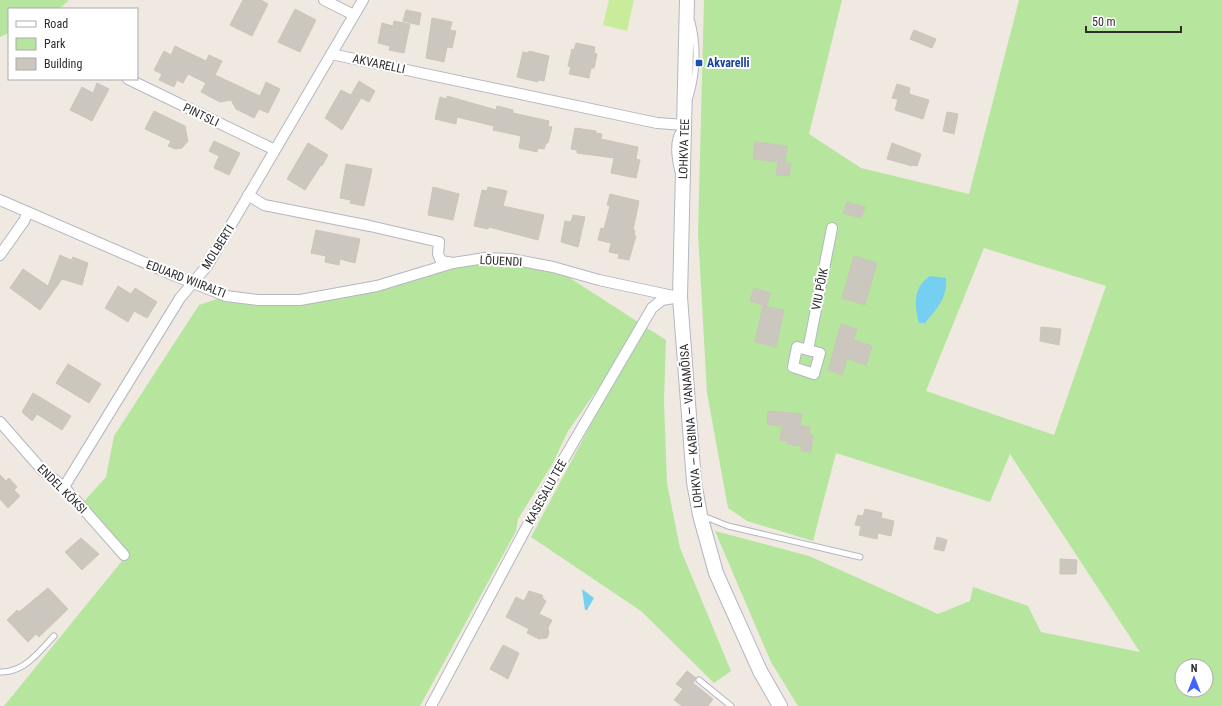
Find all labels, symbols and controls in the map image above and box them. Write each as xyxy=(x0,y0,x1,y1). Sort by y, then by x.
legend xyxy=(8,8,138,80)
scale bar xyxy=(1086,8,1181,34)
text: 50 m xyxy=(1092,15,1116,29)
text: Road xyxy=(44,17,68,31)
text: Park xyxy=(44,37,66,51)
street label: AKVARELLI xyxy=(351,52,407,76)
place label: Akvarelli xyxy=(707,56,750,70)
text: Building xyxy=(44,57,82,71)
marker: Akvarelli xyxy=(694,58,704,68)
street label: PINTSLI xyxy=(181,100,221,130)
street label: LOHKVA TEE xyxy=(676,119,692,179)
street label: MOLBERTI xyxy=(199,222,237,272)
street label: LÕUENDI xyxy=(479,251,523,269)
street label: EDUARD WIIRALTI xyxy=(144,257,228,301)
street label: VIU PÕIK xyxy=(807,266,831,311)
street label: LOHKVA — KABINA — VANAMÕISA xyxy=(675,343,705,509)
street label: KASESALU TEE xyxy=(523,457,569,527)
street label: ENDEL KÕKSI xyxy=(34,460,91,517)
north arrow xyxy=(1174,658,1214,698)
text: N xyxy=(1191,662,1198,675)

